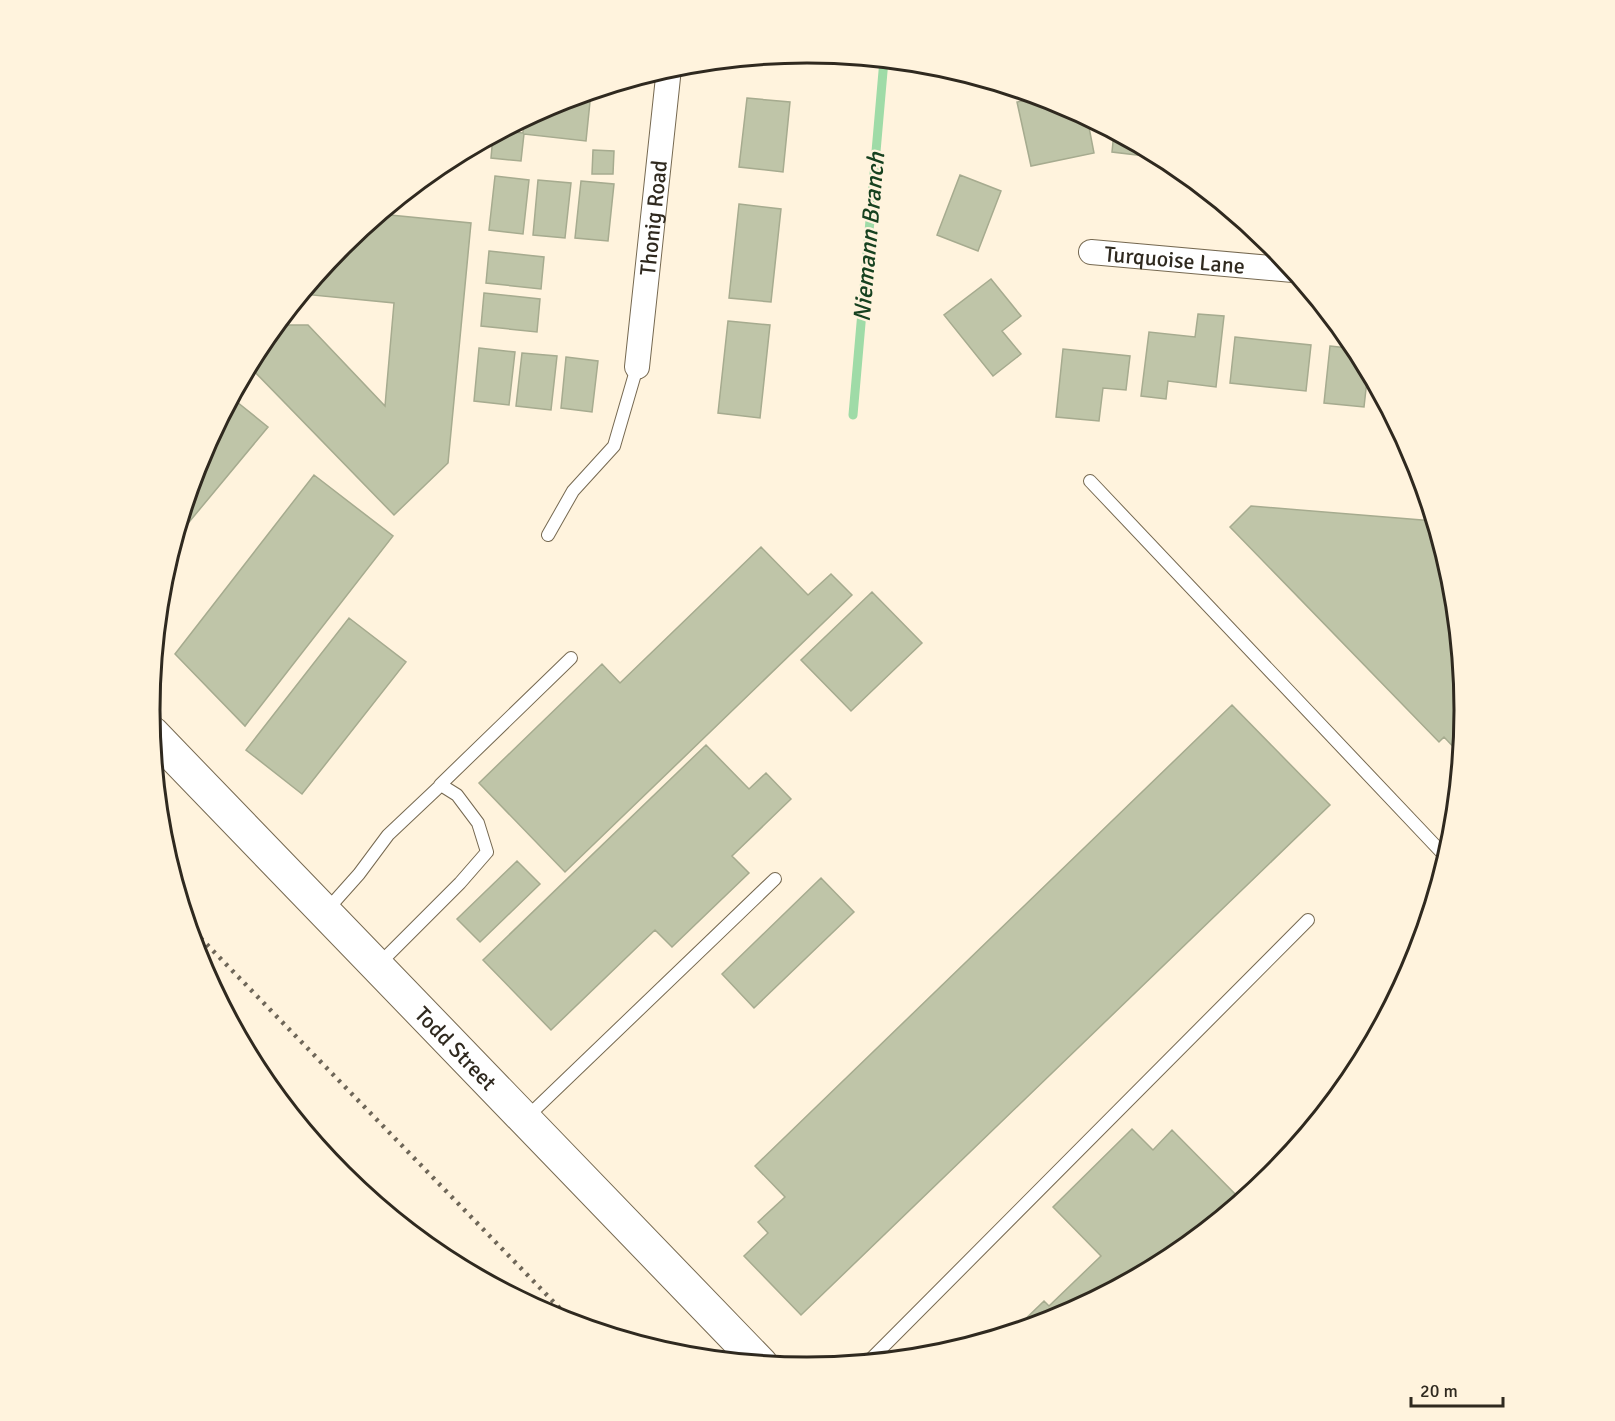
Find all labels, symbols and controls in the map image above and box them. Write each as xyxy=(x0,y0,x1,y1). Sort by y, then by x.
water label: Niemann Branch xyxy=(847,150,891,323)
street label: Thonig Road xyxy=(633,159,673,277)
street label: Turquoise Lane xyxy=(1103,240,1246,279)
street label: Todd Street xyxy=(410,1001,503,1096)
scale bar xyxy=(1411,1370,1502,1408)
text: 20 m xyxy=(1420,1380,1458,1402)

